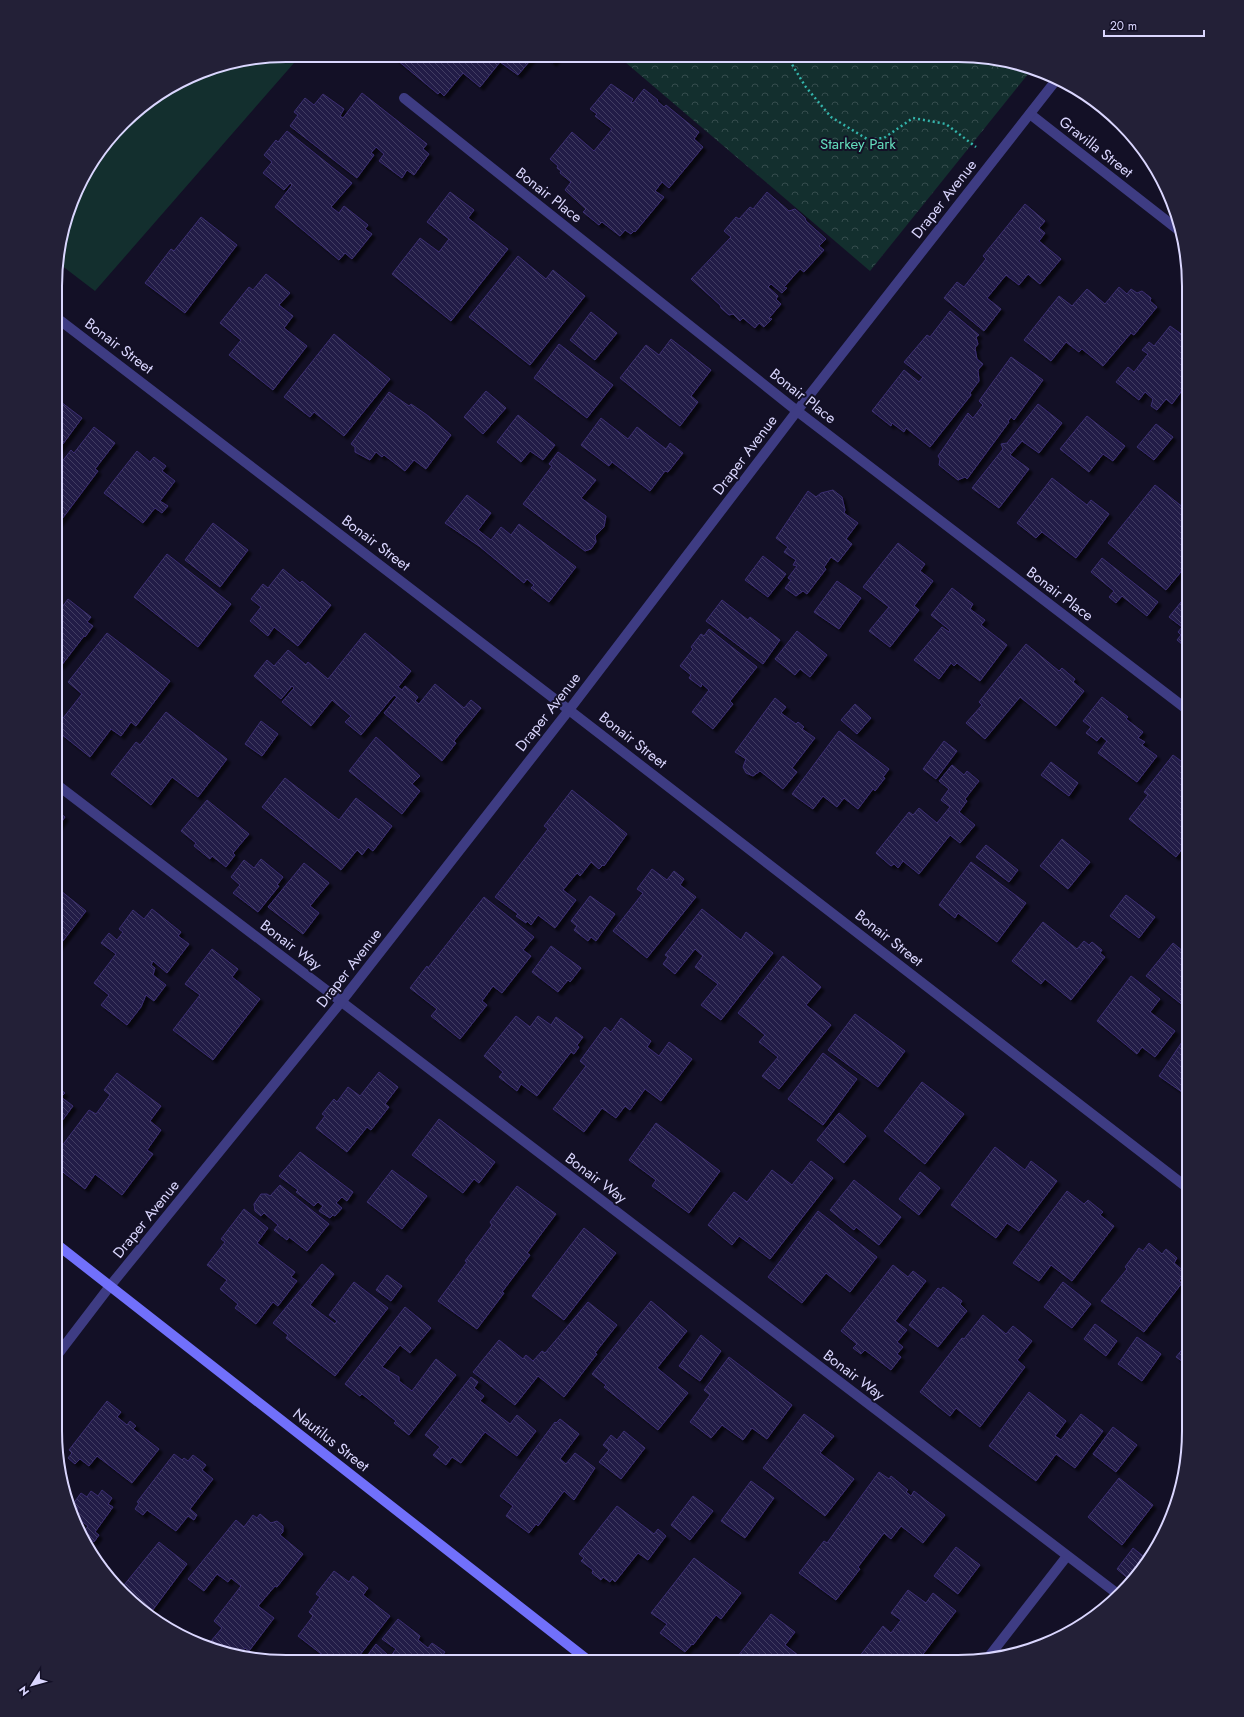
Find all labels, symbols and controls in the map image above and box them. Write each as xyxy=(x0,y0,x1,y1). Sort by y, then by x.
scale bar xyxy=(1104,12,1204,38)
text: 20 m xyxy=(1110,17,1137,35)
street label: Gravilla Street xyxy=(1054,111,1138,183)
park label: Starkey Park xyxy=(820,133,896,155)
street label: Draper Avenue xyxy=(906,155,982,243)
street label: Bonair Place xyxy=(511,162,587,228)
street label: Bonair Street xyxy=(80,313,158,379)
street label: Bonair Place xyxy=(765,363,841,429)
street label: Draper Avenue xyxy=(708,410,783,500)
street label: Bonair Street xyxy=(337,510,415,576)
street label: Bonair Place xyxy=(1022,561,1098,627)
street label: Draper Avenue xyxy=(510,668,586,756)
street label: Bonair Street xyxy=(594,706,672,774)
street label: Bonair Street xyxy=(850,904,928,972)
street label: Bonair Way xyxy=(256,914,327,976)
street label: Draper Avenue xyxy=(311,924,387,1012)
street label: Bonair Way xyxy=(561,1147,632,1209)
street label: Draper Avenue xyxy=(107,1175,185,1263)
street label: Bonair Way xyxy=(819,1344,890,1406)
street label: Nautilus Street xyxy=(288,1403,374,1477)
north arrow xyxy=(12,1665,52,1705)
text: N xyxy=(15,1683,33,1699)

